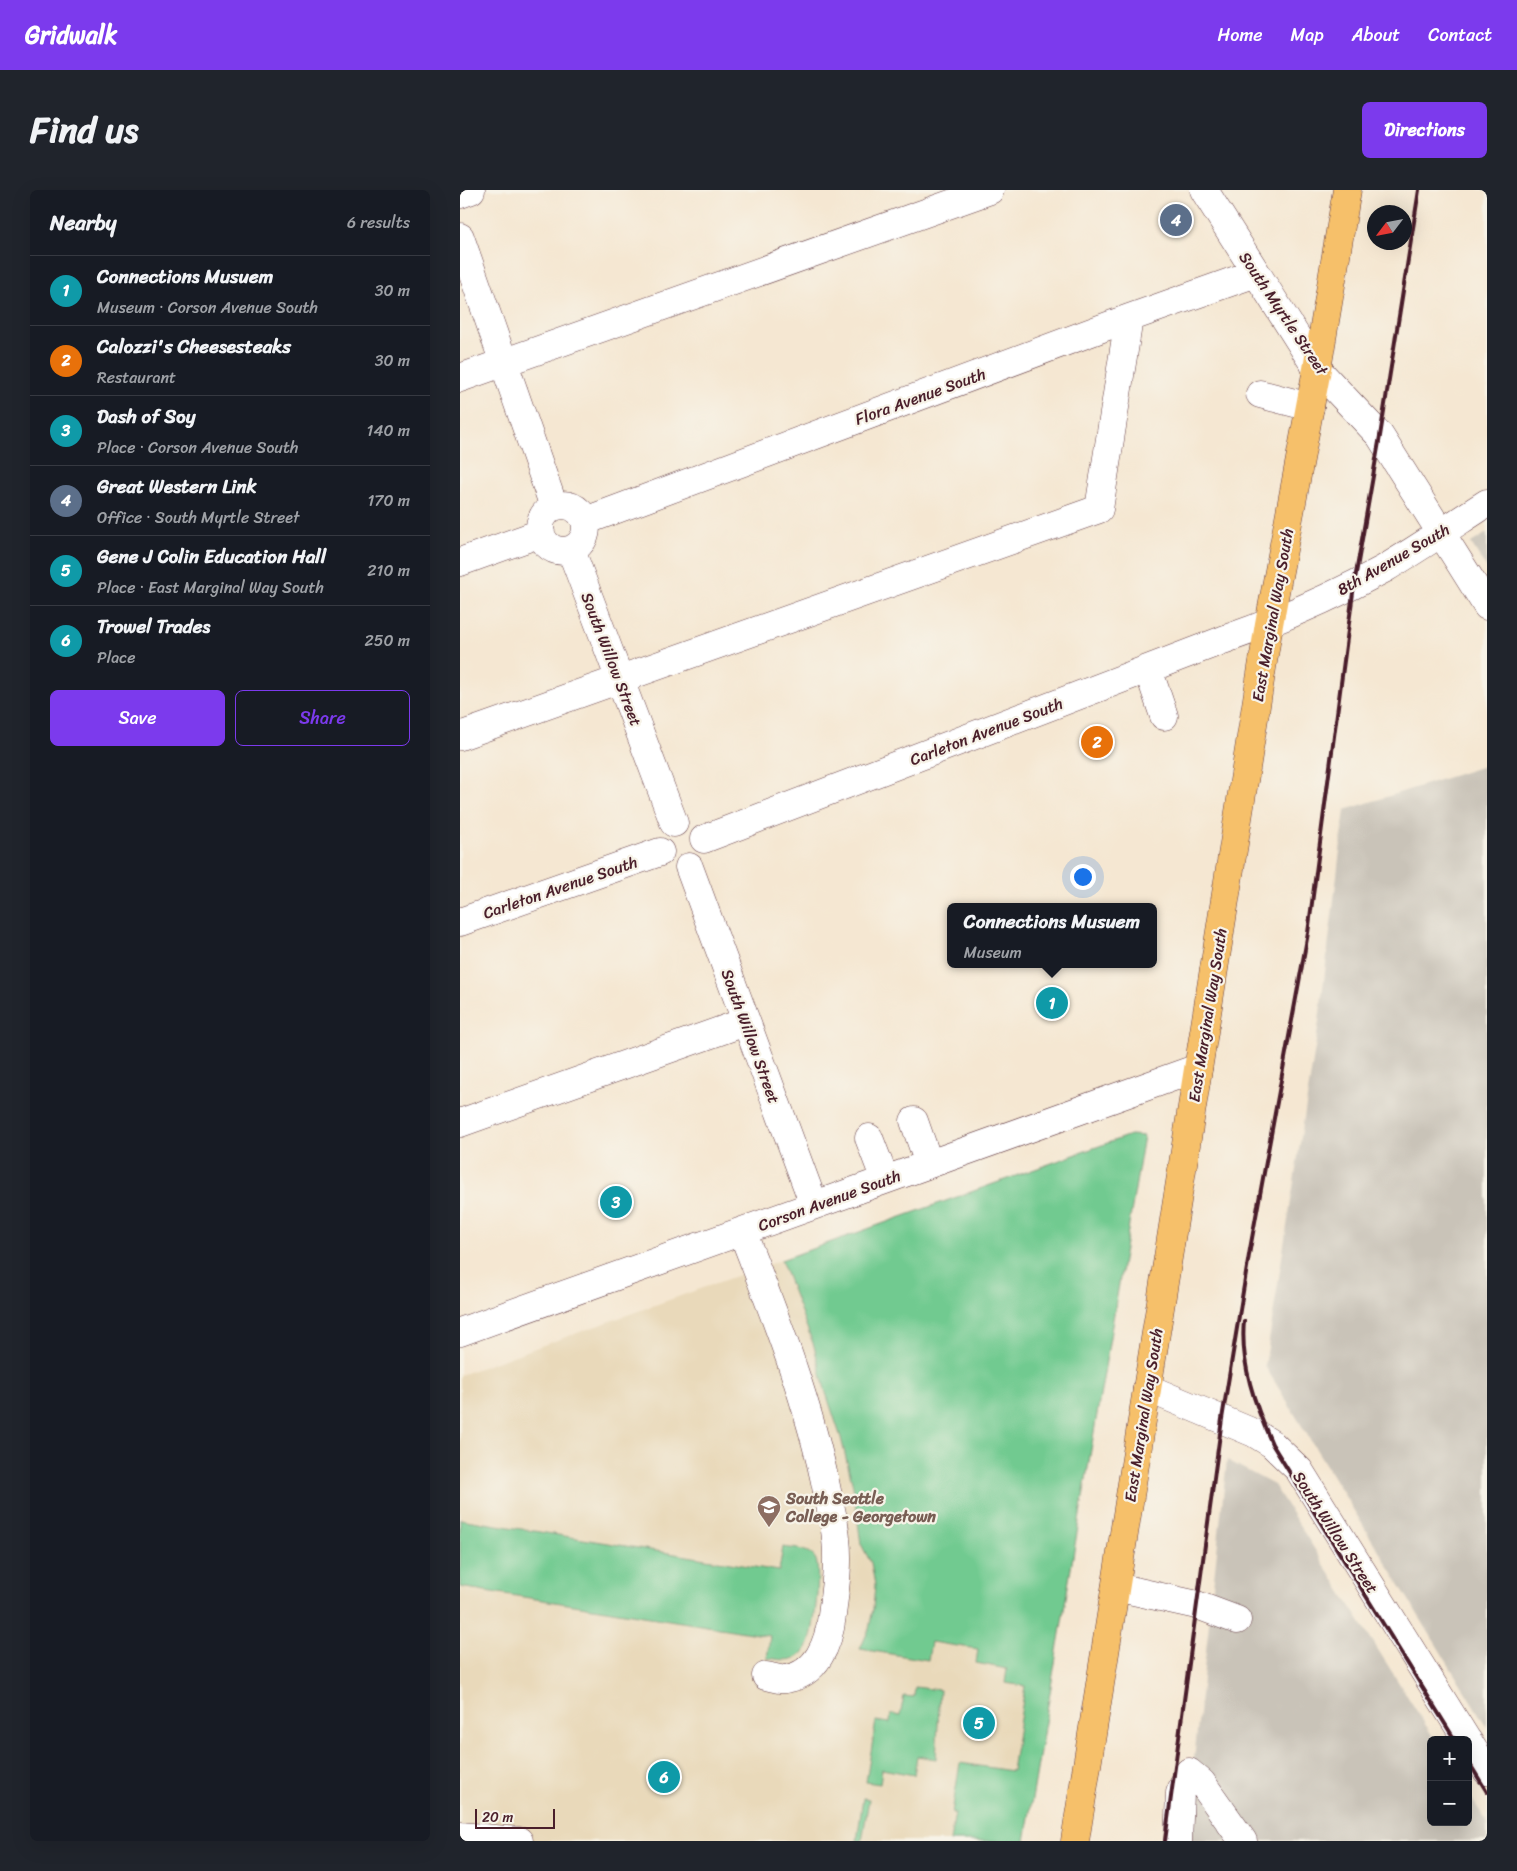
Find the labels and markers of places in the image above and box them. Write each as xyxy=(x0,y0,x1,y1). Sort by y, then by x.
pin: 4 xyxy=(1160,201,1192,239)
pin: 2 xyxy=(1081,723,1113,761)
pin: 1 xyxy=(1036,984,1068,1022)
pin: 3 xyxy=(600,1183,632,1221)
place label: South Seattle College - Georgetown xyxy=(785,1484,936,1531)
school or university icon: South Seattle College - Georgetown xyxy=(756,1494,782,1528)
pin: 5 xyxy=(963,1704,995,1742)
pin: 6 xyxy=(648,1758,680,1796)

